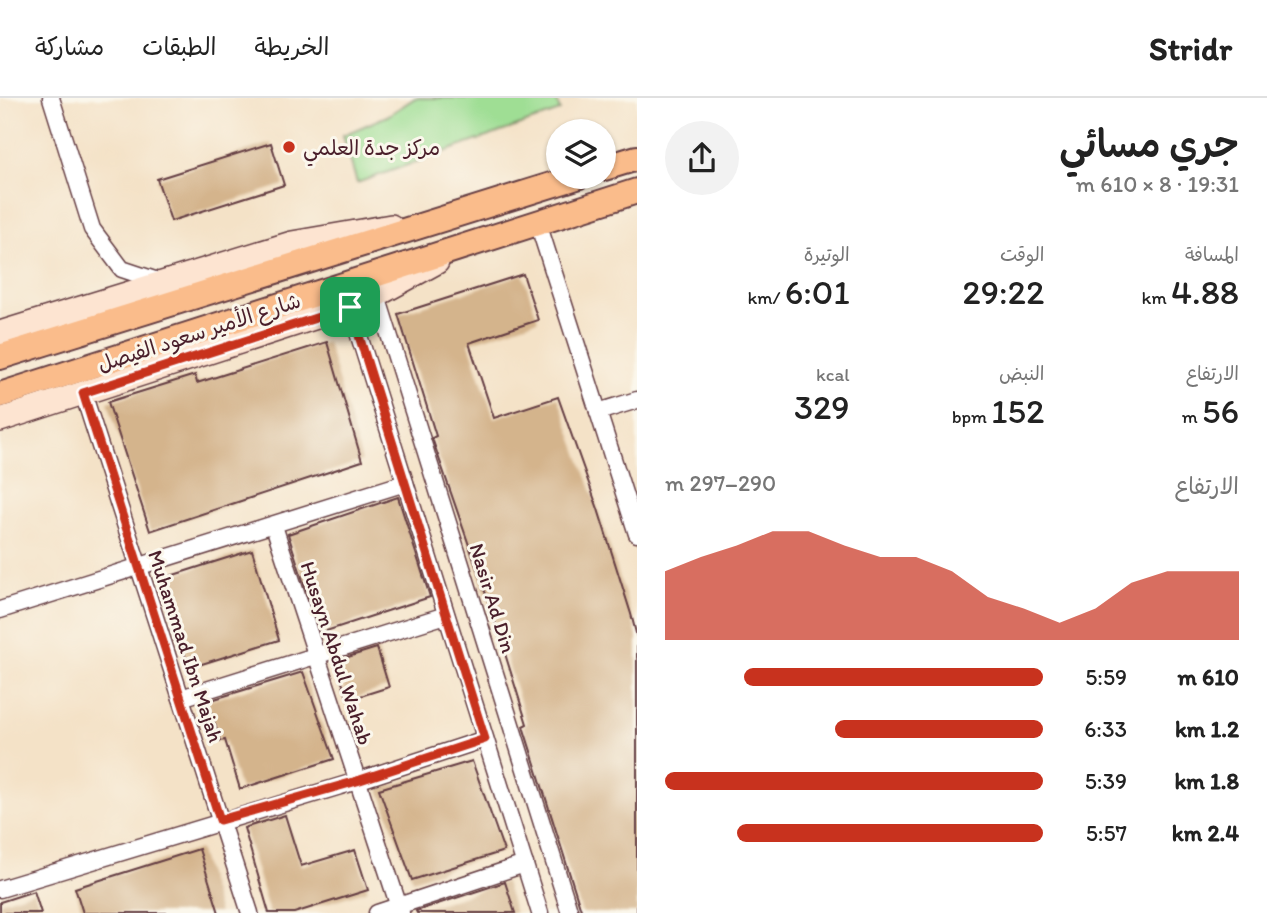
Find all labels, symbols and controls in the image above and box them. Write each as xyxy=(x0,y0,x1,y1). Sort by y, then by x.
text: Stridr xyxy=(1149,29,1232,68)
text: مشاركة xyxy=(35,32,104,61)
text: الطبقات xyxy=(142,32,217,61)
text: الخريطة xyxy=(255,32,329,61)
map controls xyxy=(546,119,616,189)
button: layers xyxy=(546,119,616,189)
button: share xyxy=(665,121,739,195)
text: جري مسائي xyxy=(1059,121,1239,167)
place label: مركز جدة العلمي xyxy=(303,135,440,167)
marker: مركز جدة العلمي xyxy=(281,139,297,155)
text: 19:31 · 8 × 610 m xyxy=(1076,170,1239,198)
text: الوتيرة xyxy=(804,243,850,266)
text: الوقت xyxy=(1000,243,1044,266)
text: المسافة xyxy=(1185,243,1239,266)
text: 6:01 xyxy=(785,271,850,313)
text: 29:22 xyxy=(962,271,1044,313)
text: 4.88 xyxy=(1171,271,1239,313)
pin xyxy=(320,277,380,337)
street label: شارع الأمير سعود الفيصل xyxy=(94,286,305,379)
text: /km xyxy=(747,286,785,309)
text: km xyxy=(1142,286,1171,309)
icon: arrive xyxy=(331,288,369,326)
text: النبض xyxy=(999,362,1044,385)
text: الارتفاع xyxy=(1186,362,1239,385)
text: kcal xyxy=(816,363,850,386)
text: 329 xyxy=(794,386,850,428)
text: 152 xyxy=(991,390,1044,432)
text: 56 xyxy=(1202,390,1239,432)
text: bpm xyxy=(952,405,991,428)
text: m xyxy=(1182,405,1202,428)
text: 290–297 m xyxy=(665,469,776,497)
text: الارتفاع xyxy=(1175,472,1239,500)
street label: Nasir Ad Din xyxy=(464,540,522,656)
street label: Muhammad Ibn Majah xyxy=(143,547,229,746)
street label: Husayn Abdul Wahab xyxy=(296,558,379,748)
text: 5:59 xyxy=(1085,663,1127,691)
text: 610 m xyxy=(1177,663,1239,691)
text: 6:33 xyxy=(1084,715,1127,743)
text: 1.2 km xyxy=(1175,715,1239,743)
text: 5:39 xyxy=(1085,767,1127,795)
text: 1.8 km xyxy=(1174,767,1239,795)
text: 5:57 xyxy=(1086,819,1127,847)
text: 2.4 km xyxy=(1172,819,1239,847)

